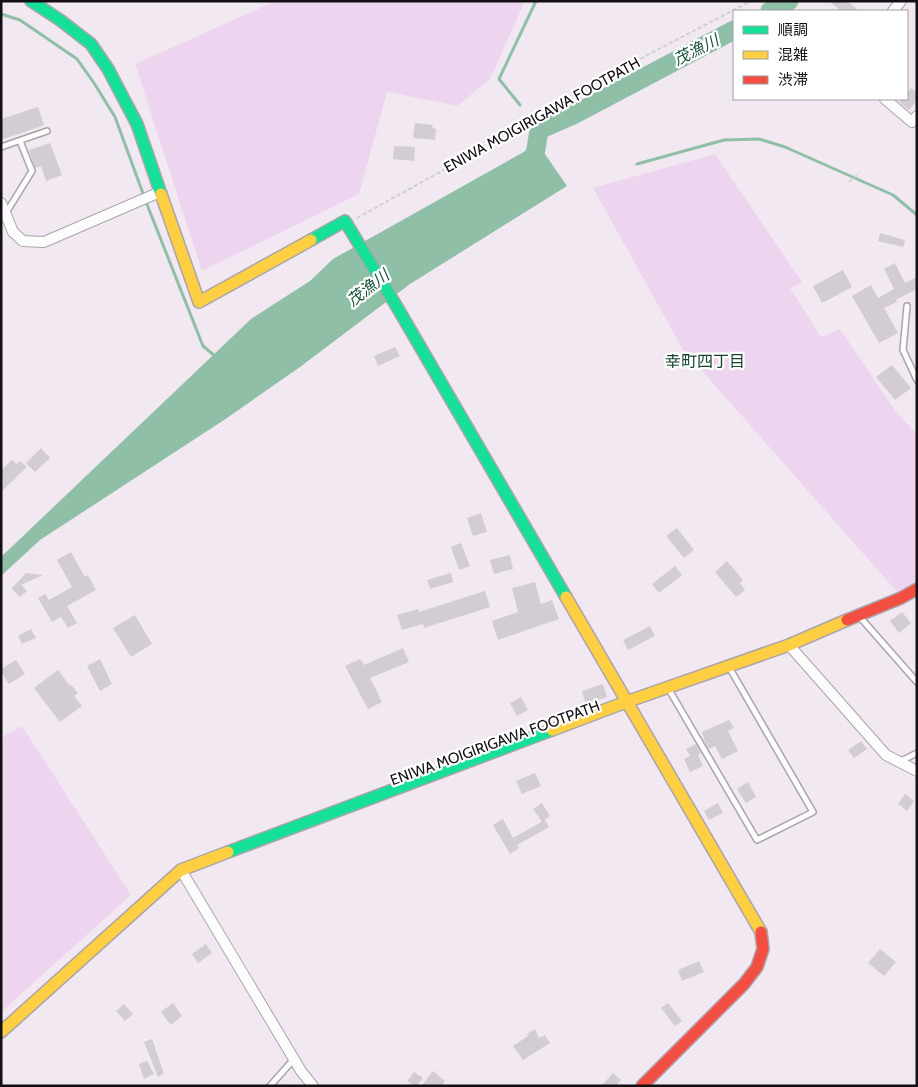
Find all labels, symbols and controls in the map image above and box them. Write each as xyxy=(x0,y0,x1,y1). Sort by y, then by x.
legend xyxy=(733,10,908,100)
text: 順調 xyxy=(778,21,808,39)
water label: 茂漁川 xyxy=(670,30,723,69)
text: 混雑 xyxy=(778,46,808,64)
street label: ENIWA MOIGIRIGAWA FOOTPATH xyxy=(441,53,643,177)
text: 渋滞 xyxy=(778,71,808,89)
water label: 茂漁川 xyxy=(343,265,394,310)
district label: 幸町四丁目 xyxy=(665,352,745,371)
street label: ENIWA MOIGIRIGAWA FOOTPATH xyxy=(388,697,602,789)

